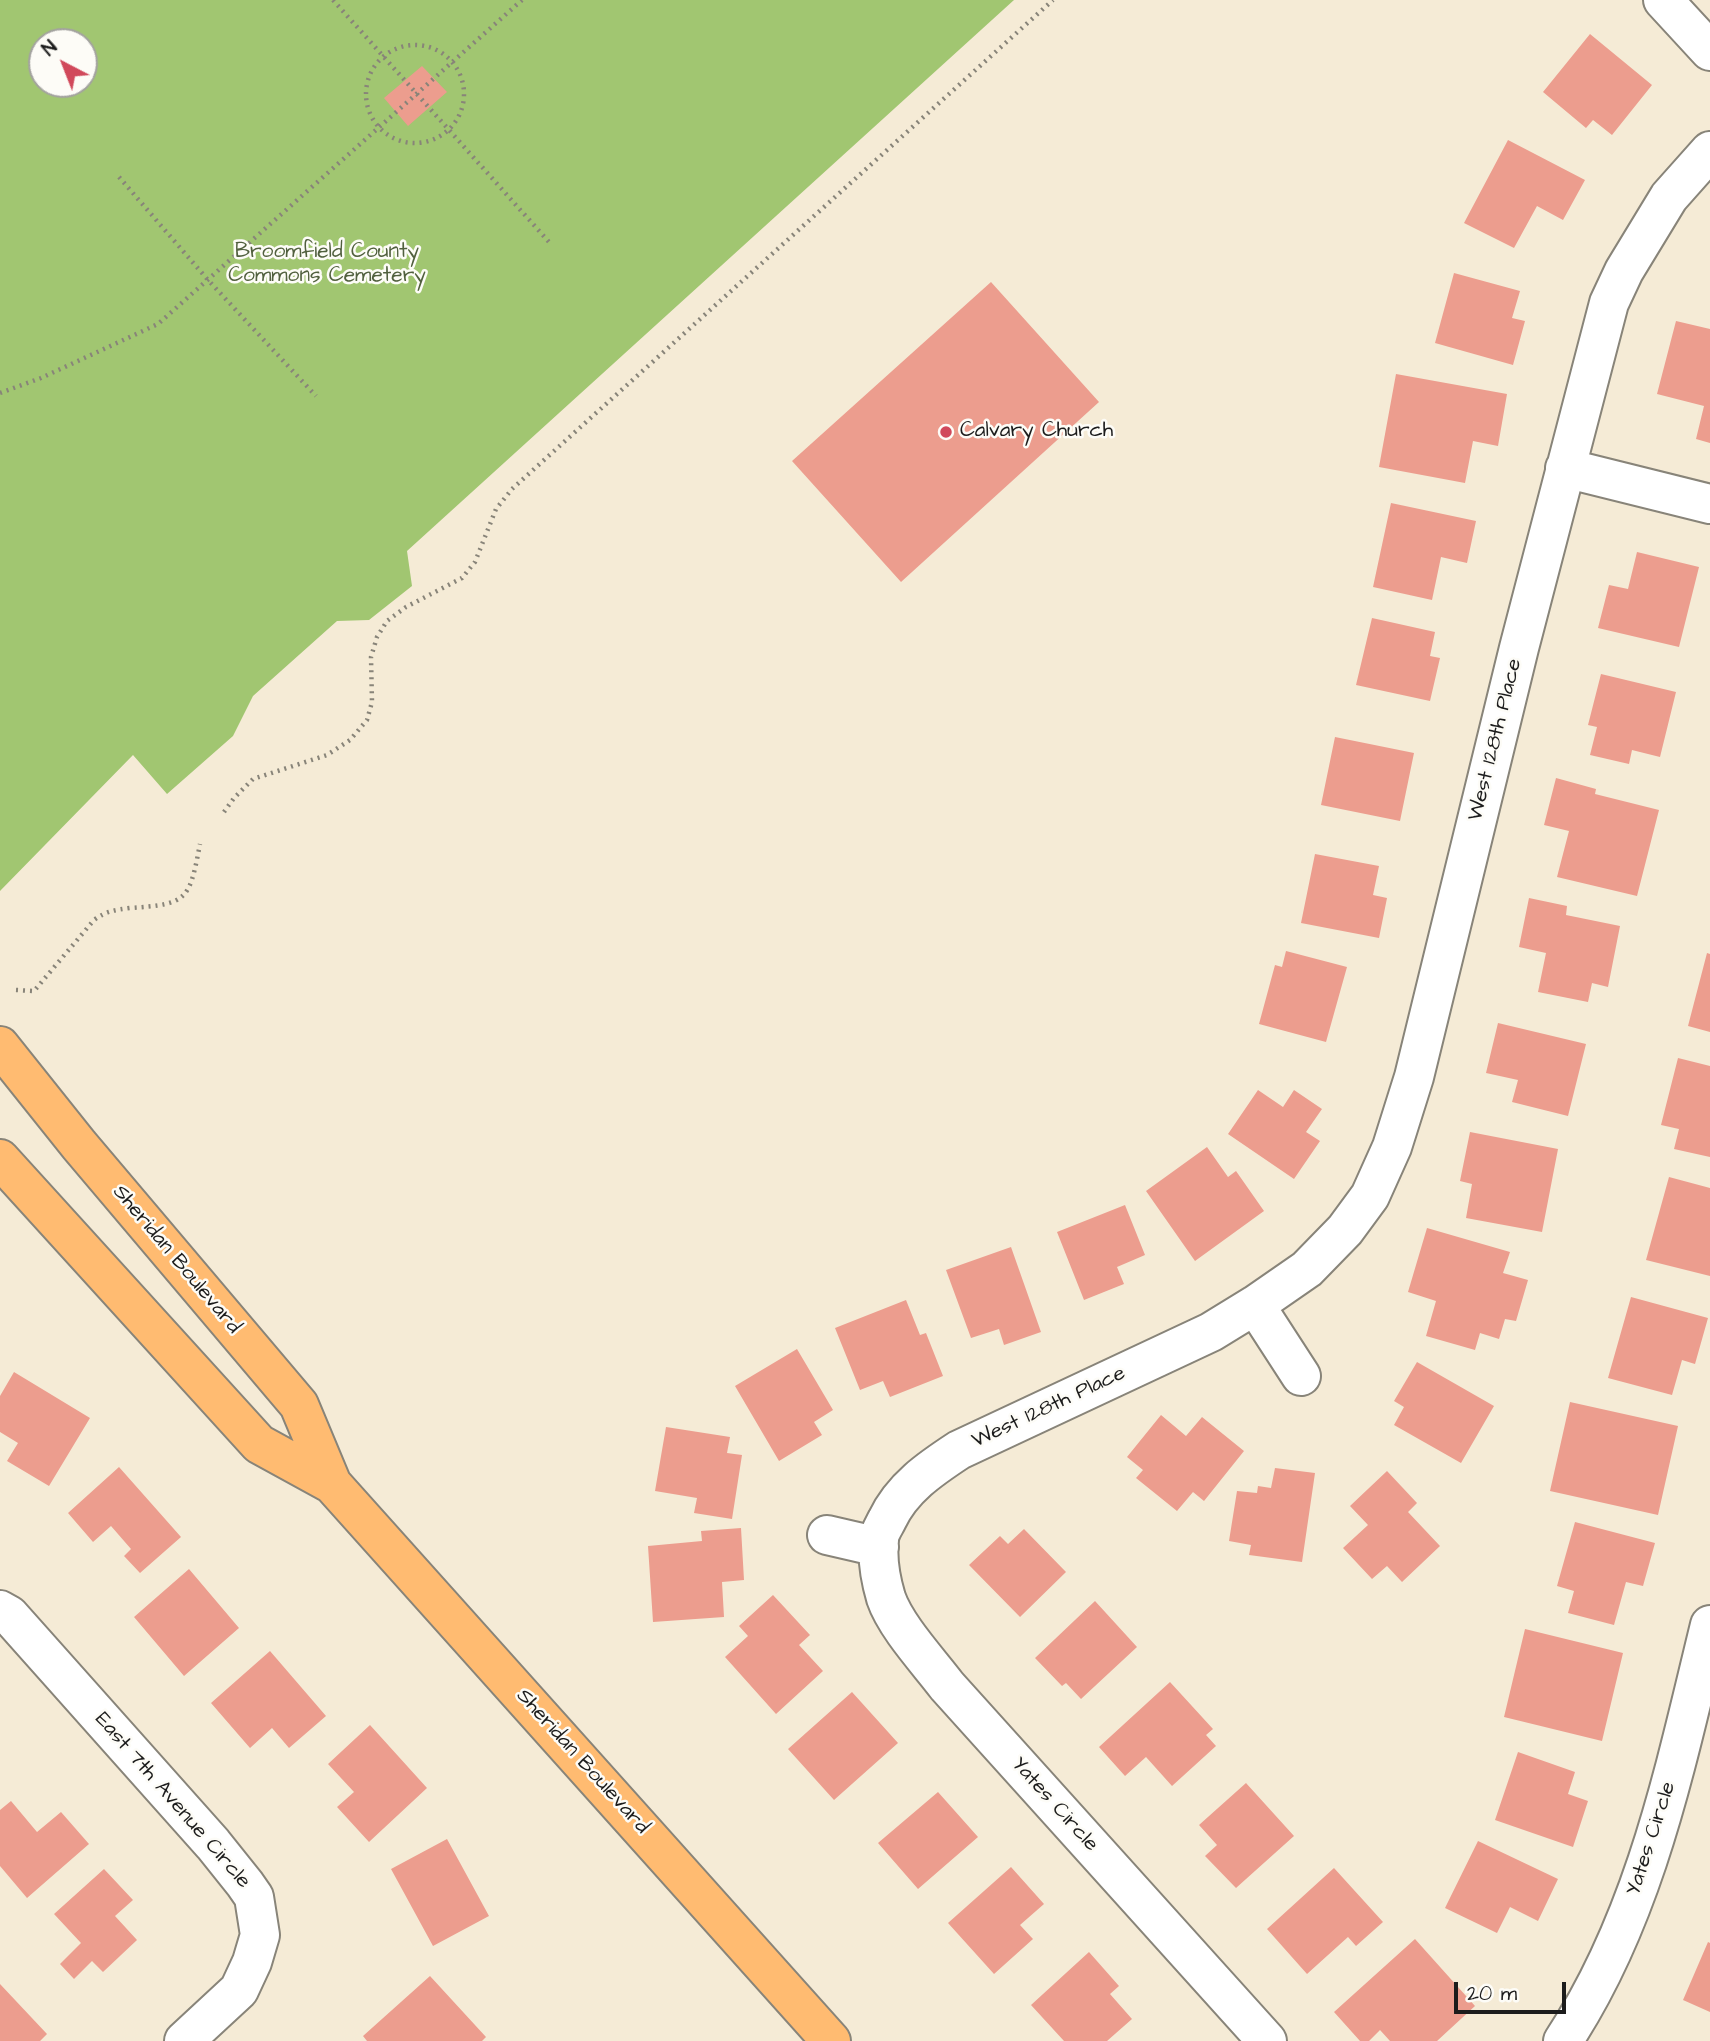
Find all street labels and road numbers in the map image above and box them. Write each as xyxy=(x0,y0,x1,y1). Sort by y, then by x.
street label: West 128th Place xyxy=(1464,656,1528,824)
street label: Sheridan Boulevard xyxy=(106,1181,246,1339)
street label: West 128th Place xyxy=(968,1361,1130,1455)
street label: Sheridan Boulevard xyxy=(510,1684,654,1840)
street label: East 7th Avenue Circle xyxy=(89,1708,255,1894)
street label: Yates Circle xyxy=(1005,1753,1103,1857)
street label: Yates Circle xyxy=(1622,1779,1682,1899)

